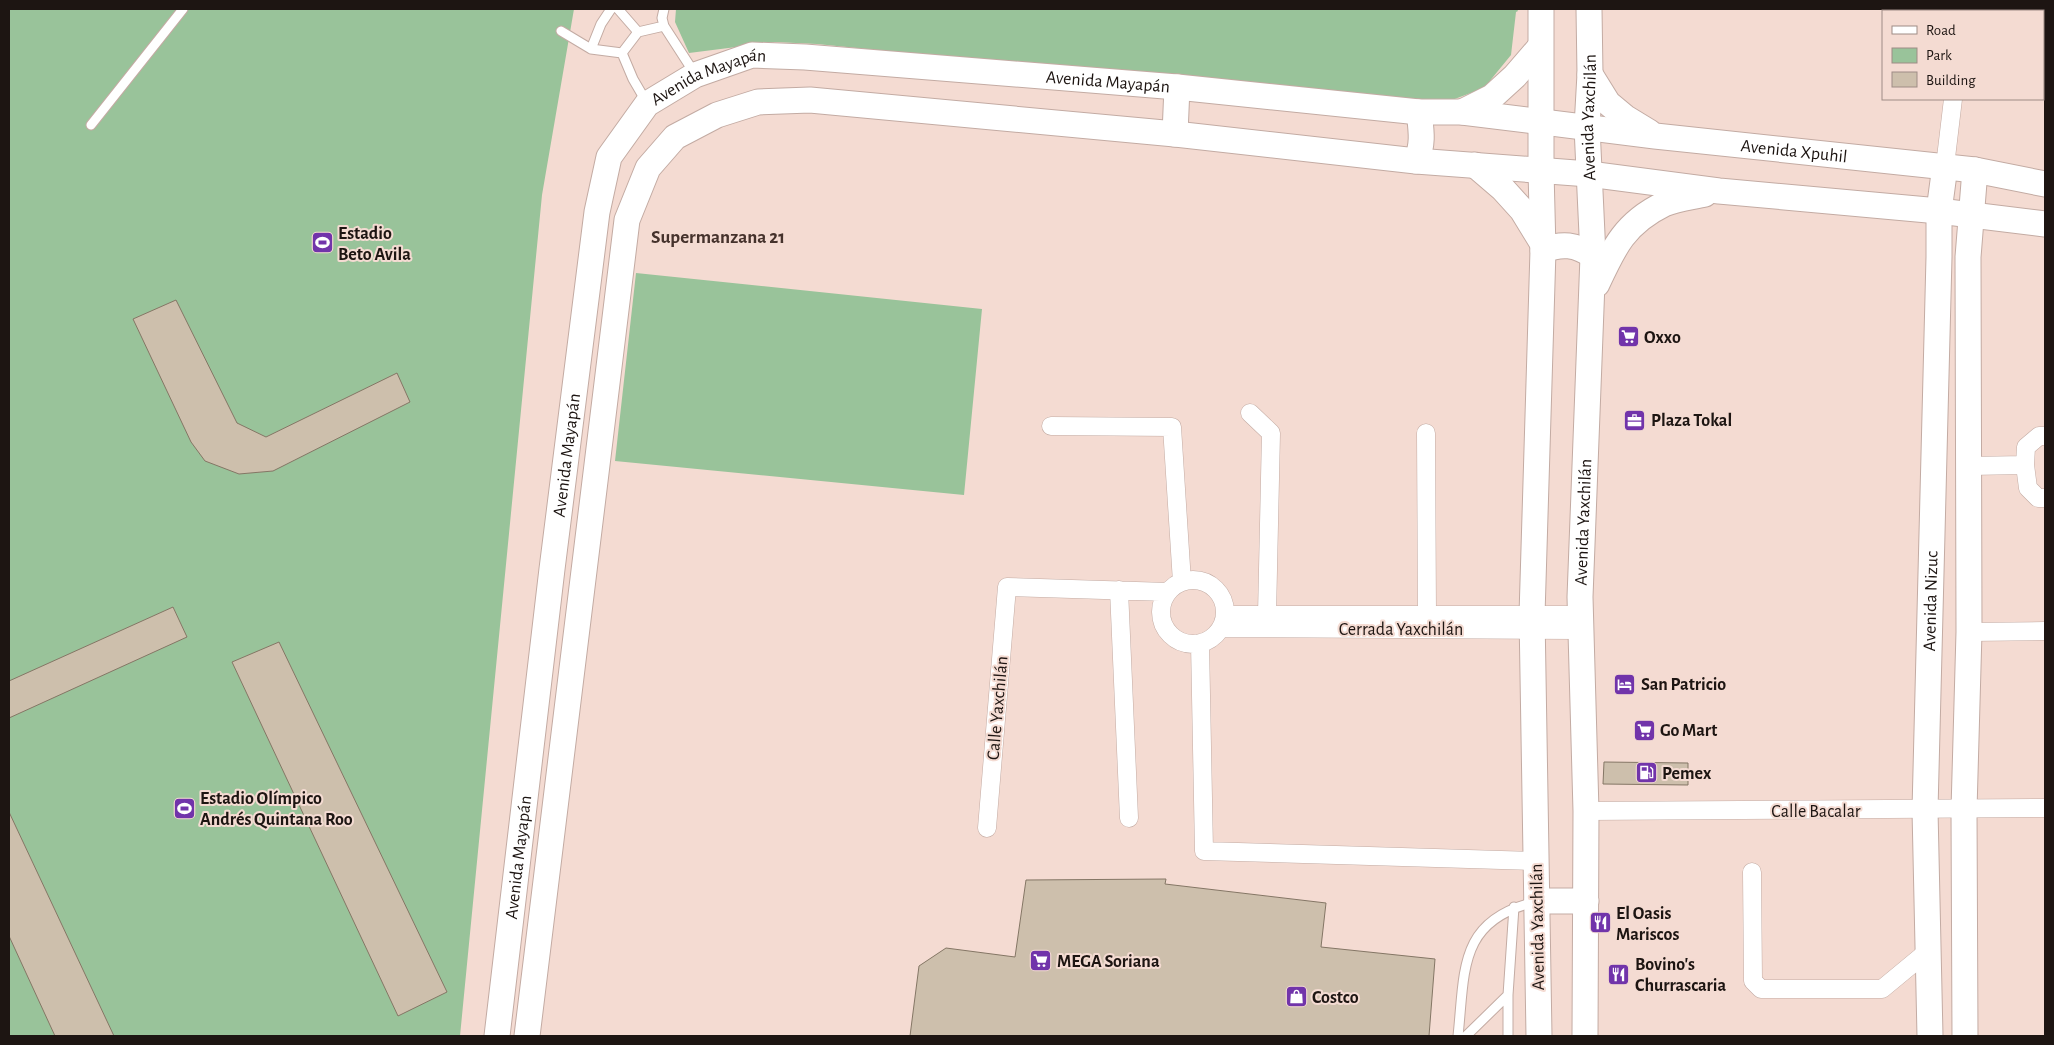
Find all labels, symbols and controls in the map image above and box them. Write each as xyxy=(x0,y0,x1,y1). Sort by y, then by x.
legend xyxy=(1882,10,2044,100)
text: Road xyxy=(1926,23,1956,38)
street label: Avenida Mayapán xyxy=(648,47,767,109)
text: Park xyxy=(1926,48,1952,63)
street label: Avenida Yaxchilán xyxy=(1579,54,1600,181)
street label: Avenida Mayapán xyxy=(1045,68,1171,96)
text: Building xyxy=(1926,73,1976,88)
street label: Avenida Xpuhil xyxy=(1740,137,1848,166)
place label: Estadio Beto Avila xyxy=(338,225,411,264)
district label: Supermanzana 21 xyxy=(651,228,785,247)
sports icon: Estadio Beto Avila xyxy=(310,231,334,255)
supermarket icon: Oxxo xyxy=(1616,325,1640,349)
place label: Oxxo xyxy=(1644,329,1681,347)
street label: Avenida Mayapán xyxy=(551,392,584,518)
office icon: Plaza Tokal xyxy=(1623,408,1647,432)
place label: Plaza Tokal xyxy=(1651,412,1732,430)
street label: Avenida Yaxchilán xyxy=(1572,458,1595,586)
street label: Avenida Nizuc xyxy=(1921,551,1942,651)
street label: Cerrada Yaxchilán xyxy=(1339,621,1463,639)
street label: Calle Yaxchilán xyxy=(984,655,1012,761)
hotel icon: San Patricio xyxy=(1613,672,1637,696)
place label: San Patricio xyxy=(1641,676,1726,694)
supermarket icon: Go Mart xyxy=(1632,718,1656,742)
place label: Go Mart xyxy=(1660,722,1717,740)
fuel station icon: Pemex xyxy=(1634,761,1658,785)
place label: Pemex xyxy=(1662,765,1712,783)
place label: Estadio Olímpico Andrés Quintana Roo xyxy=(200,790,353,829)
street label: Avenida Mayapán xyxy=(503,794,535,920)
sports icon: Estadio Olímpico Andrés Quintana Roo xyxy=(172,796,196,820)
street label: Calle Bacalar xyxy=(1771,803,1861,821)
street label: Avenida Yaxchilán xyxy=(1528,863,1548,990)
place label: El Oasis Mariscos xyxy=(1616,905,1679,944)
restaurant icon: El Oasis Mariscos xyxy=(1588,911,1612,935)
supermarket icon: MEGA Soriana xyxy=(1029,949,1053,973)
place label: MEGA Soriana xyxy=(1057,953,1160,971)
place label: Bovino's Churrascaria xyxy=(1635,956,1726,995)
restaurant icon: Bovino's Churrascaria xyxy=(1607,962,1631,986)
shop icon: Costco xyxy=(1284,985,1308,1009)
place label: Costco xyxy=(1312,989,1359,1007)

